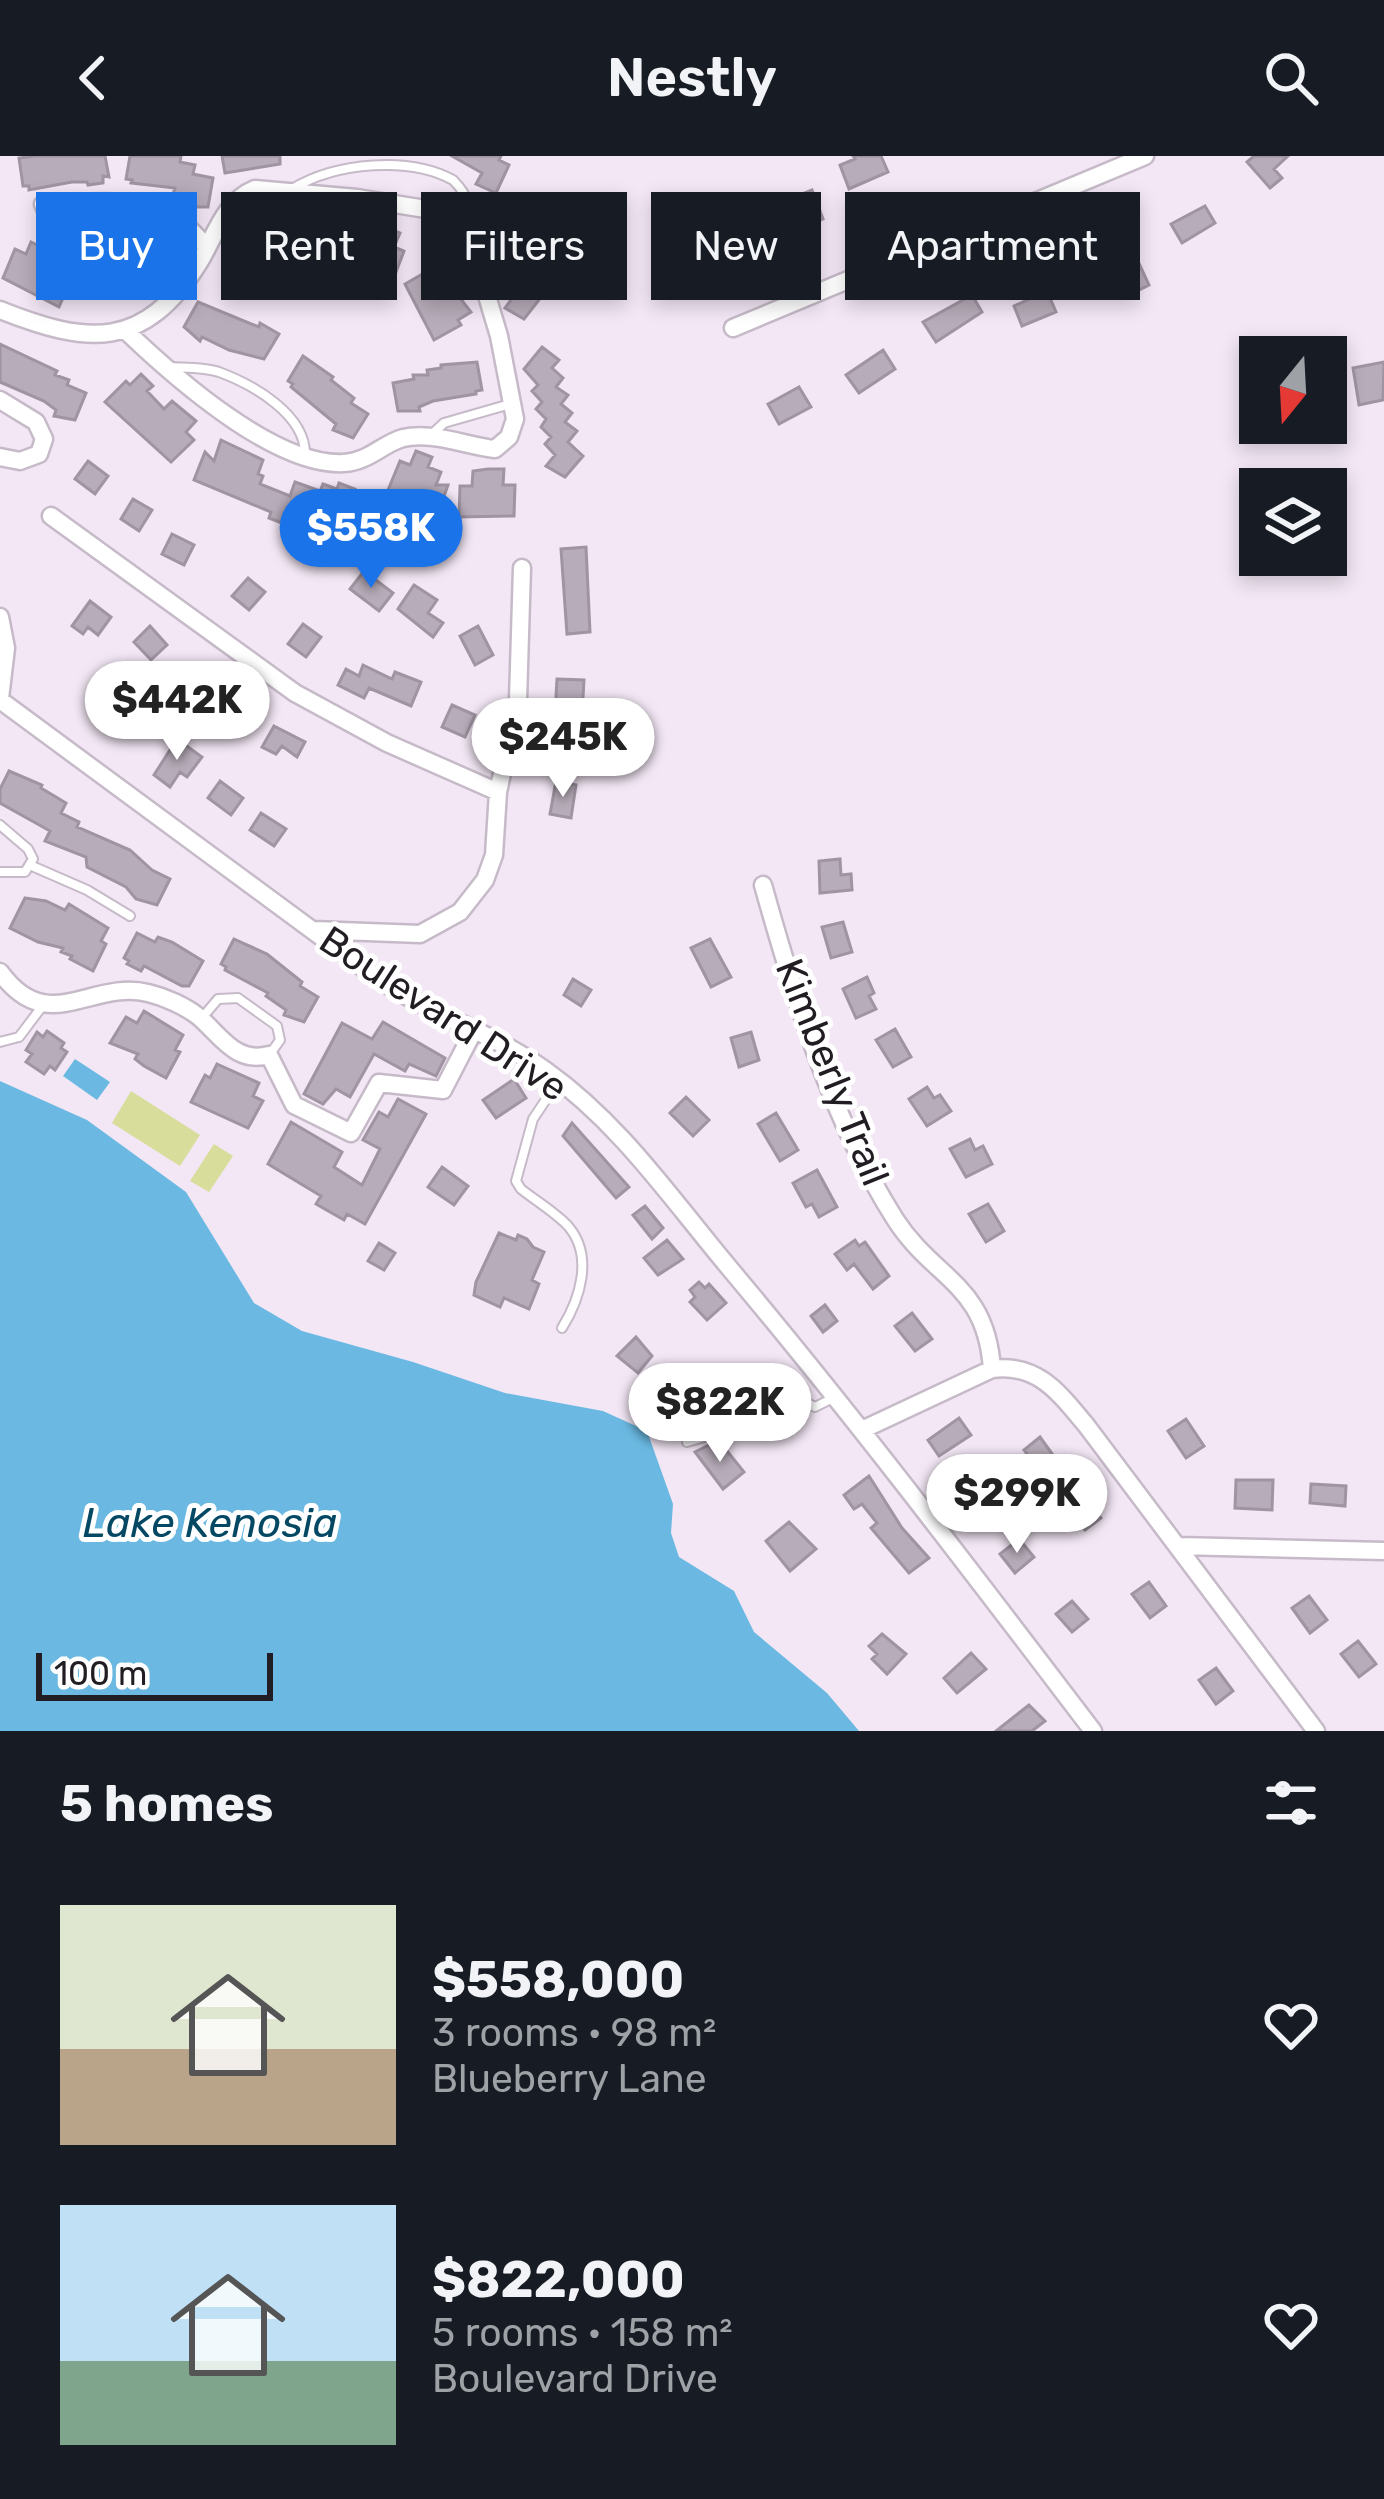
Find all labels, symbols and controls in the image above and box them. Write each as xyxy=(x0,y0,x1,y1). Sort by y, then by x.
icon: back xyxy=(60,45,126,111)
icon: search xyxy=(1258,45,1324,111)
text: Nestly xyxy=(607,46,777,110)
chip: Buy xyxy=(36,192,197,300)
chip: Rent xyxy=(221,192,397,300)
chip: Filters xyxy=(421,192,627,300)
chip: New xyxy=(651,192,821,300)
chip: Apartment xyxy=(845,192,1140,300)
north arrow xyxy=(1239,336,1347,444)
map controls xyxy=(1239,336,1347,576)
button: layers xyxy=(1239,468,1347,576)
pin: $558K xyxy=(287,489,455,591)
text: $558K xyxy=(307,505,435,551)
pin: $442K xyxy=(93,661,261,763)
text: $442K xyxy=(112,677,242,723)
pin: $245K xyxy=(479,698,647,800)
text: $245K xyxy=(499,714,627,760)
street label: Boulevard Drive xyxy=(311,917,576,1111)
street label: Kimberly Trail xyxy=(766,952,898,1192)
pin: $822K xyxy=(636,1363,804,1465)
text: $822K xyxy=(655,1379,785,1425)
pin: $299K xyxy=(933,1454,1101,1556)
text: $299K xyxy=(953,1470,1081,1516)
water label: Lake Kenosia xyxy=(83,1498,337,1548)
scale bar xyxy=(36,1647,273,1700)
text: 100 m xyxy=(54,1654,147,1693)
icon: filters xyxy=(1258,1770,1324,1836)
text: 5 homes xyxy=(60,1773,273,1834)
text: $558,000 xyxy=(432,1949,684,2010)
icon: home xyxy=(156,1953,300,2097)
icon: heart xyxy=(1258,1992,1324,2058)
text: 3 rooms · 98 m² xyxy=(432,2010,716,2056)
text: Blueberry Lane xyxy=(432,2056,707,2102)
text: $822,000 xyxy=(432,2249,685,2310)
icon: home xyxy=(156,2253,300,2397)
icon: heart xyxy=(1258,2292,1324,2358)
text: 5 rooms · 158 m² xyxy=(432,2310,733,2356)
text: Boulevard Drive xyxy=(432,2356,718,2402)

